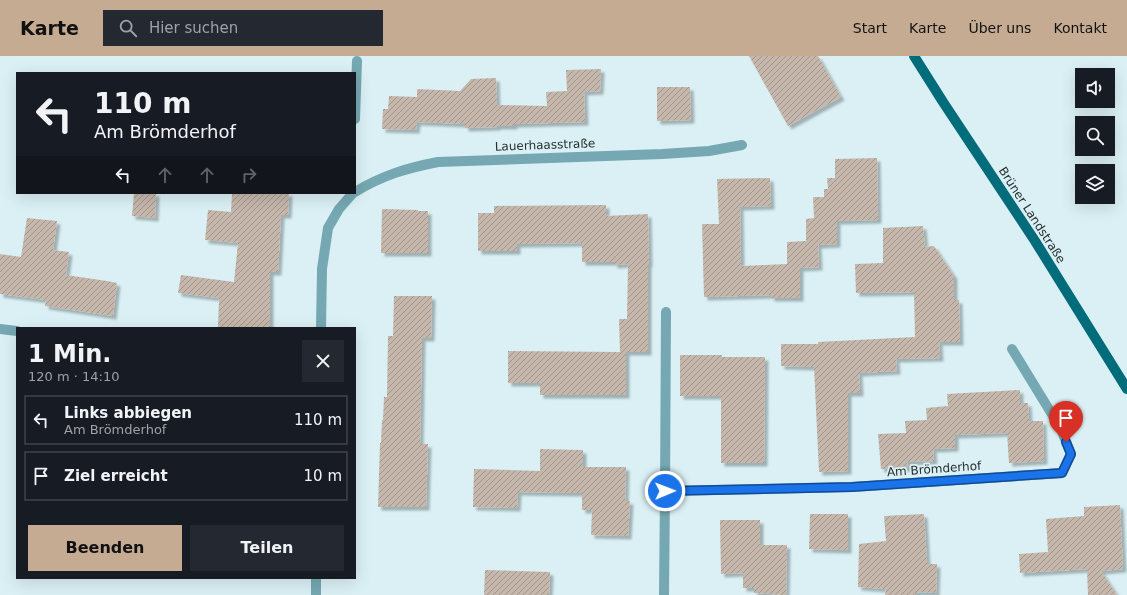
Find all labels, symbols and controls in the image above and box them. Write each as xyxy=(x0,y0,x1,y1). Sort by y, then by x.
search box xyxy=(103,10,383,46)
text: Karte xyxy=(20,17,79,39)
icon: search xyxy=(117,17,139,39)
text: Hier suchen xyxy=(149,19,238,37)
text: Start xyxy=(853,20,887,36)
text: Karte xyxy=(909,20,946,36)
text: Über uns xyxy=(968,20,1031,36)
text: Kontakt xyxy=(1053,20,1107,36)
map controls xyxy=(1075,68,1115,204)
button: sound xyxy=(1075,68,1115,108)
text: 110 m xyxy=(94,87,191,120)
icon: left xyxy=(28,88,80,140)
button: search xyxy=(1075,116,1115,156)
text: Am Brömderhof xyxy=(94,121,236,142)
street label: Lauerhaasstraße xyxy=(495,136,595,154)
icon: left xyxy=(112,164,134,186)
icon: ahead xyxy=(154,164,176,186)
icon: ahead xyxy=(196,164,218,186)
icon: right xyxy=(238,164,260,186)
street label: Brüner Landstraße xyxy=(996,164,1068,266)
button: layers xyxy=(1075,164,1115,204)
text: 1 Min. xyxy=(28,340,111,368)
button: close xyxy=(302,340,344,382)
text: 120 m · 14:10 xyxy=(28,369,119,384)
pin xyxy=(1049,401,1083,442)
text: Links abbiegen xyxy=(64,404,192,422)
icon: arrive xyxy=(1055,407,1077,429)
icon: left xyxy=(30,409,52,431)
text: 110 m xyxy=(294,411,342,429)
text: Am Brömderhof xyxy=(64,422,166,437)
street label: Am Brömderhof xyxy=(886,459,982,479)
icon: arrive xyxy=(30,465,52,487)
text: Ziel erreicht xyxy=(64,467,168,485)
text: 10 m xyxy=(304,467,342,485)
position arrow xyxy=(644,470,686,512)
button: Beenden xyxy=(28,525,182,571)
button: Teilen xyxy=(190,525,344,571)

